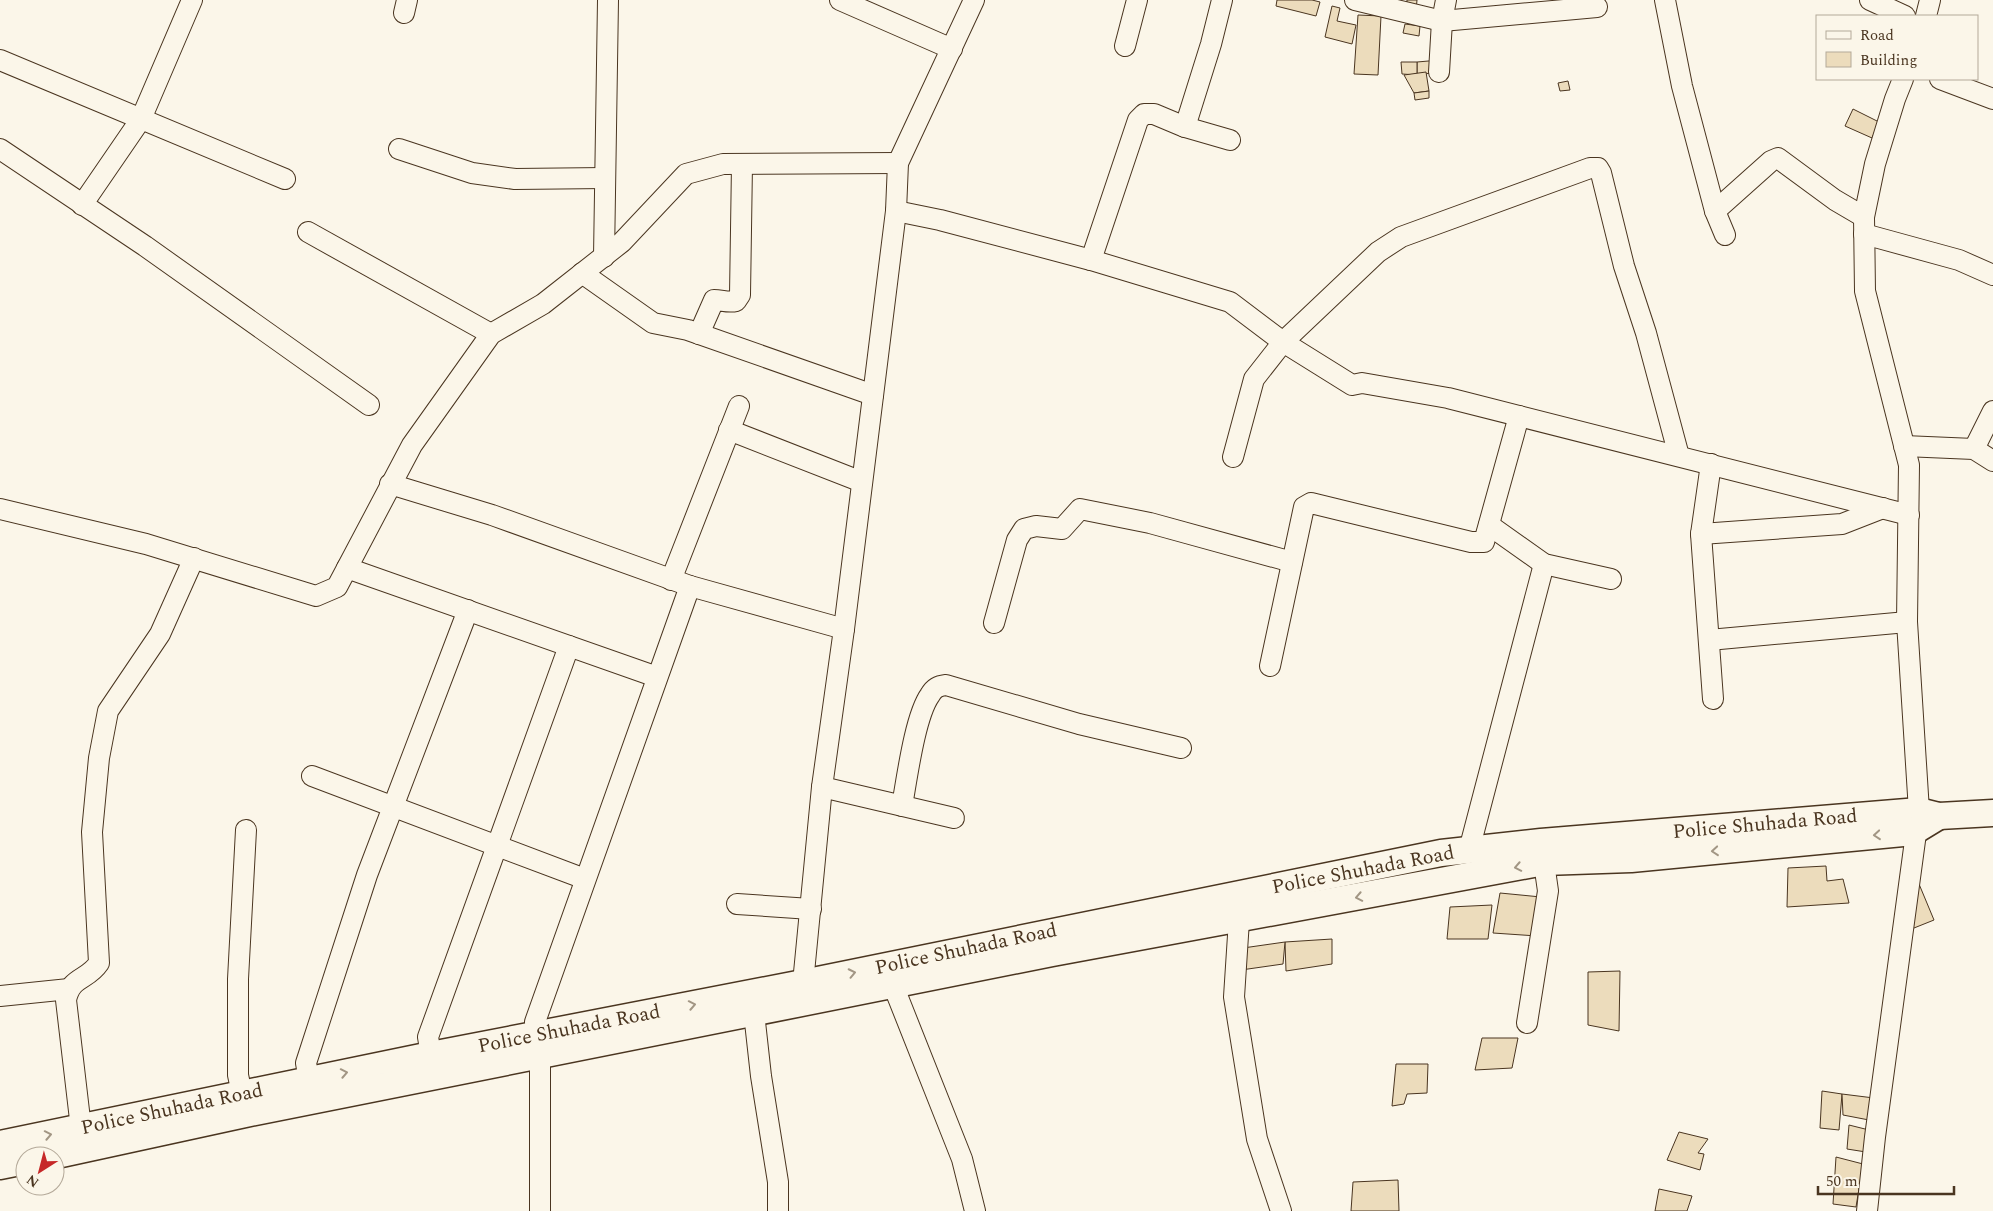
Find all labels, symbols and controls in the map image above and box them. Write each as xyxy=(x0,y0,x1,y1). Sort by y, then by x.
legend xyxy=(1816,15,1978,80)
text: Road xyxy=(1860,24,1894,47)
text: Building xyxy=(1860,49,1917,72)
street label: Police Shuhada Road xyxy=(1671,801,1859,847)
one-way arrow xyxy=(1873,830,1881,841)
street label: Police Shuhada Road xyxy=(1269,838,1457,902)
one-way arrow xyxy=(1711,845,1719,856)
one-way arrow xyxy=(1514,861,1523,872)
one-way arrow xyxy=(1354,892,1363,902)
street label: Police Shuhada Road xyxy=(872,915,1060,983)
one-way arrow xyxy=(847,968,856,978)
street label: Police Shuhada Road xyxy=(475,997,663,1061)
one-way arrow xyxy=(688,1000,697,1010)
one-way arrow xyxy=(340,1068,348,1079)
street label: Police Shuhada Road xyxy=(78,1075,266,1143)
one-way arrow xyxy=(43,1130,52,1140)
north arrow xyxy=(15,1146,65,1196)
scale bar xyxy=(1818,1164,1954,1196)
text: N xyxy=(22,1169,43,1193)
text: 50 m xyxy=(1826,1170,1858,1193)

